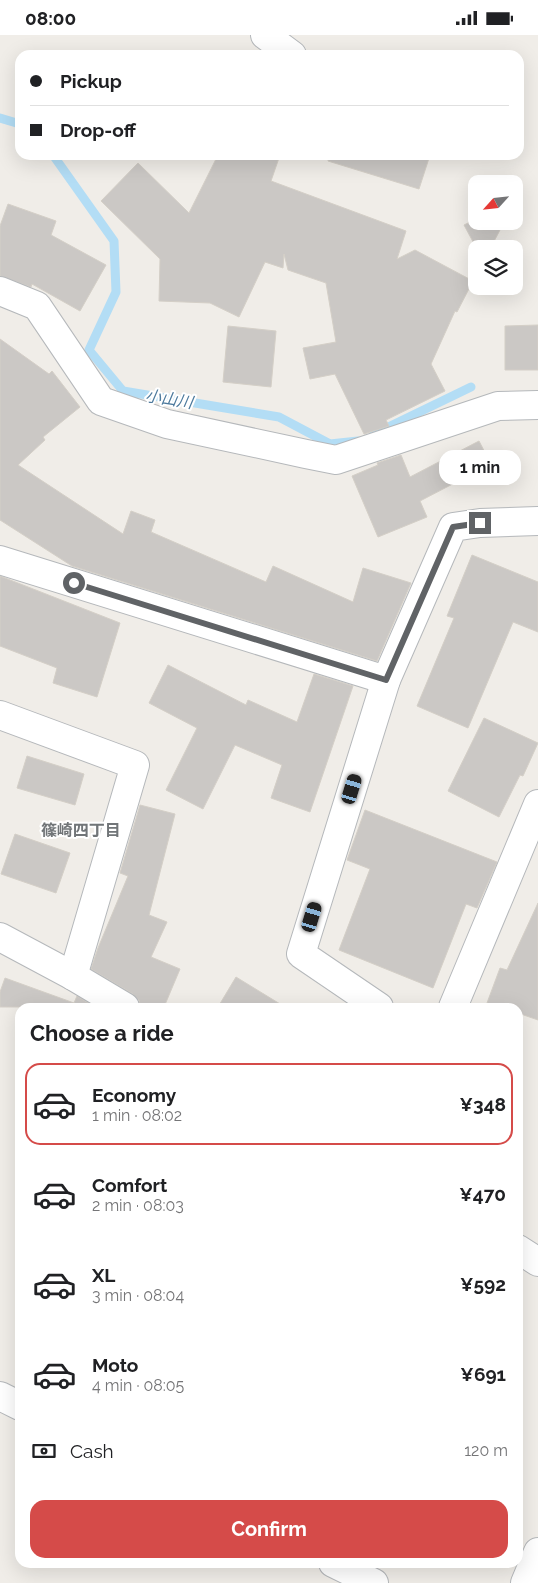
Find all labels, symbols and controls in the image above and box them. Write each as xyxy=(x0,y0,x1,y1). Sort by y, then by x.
text: 08:00 xyxy=(25,7,76,29)
text: Pickup xyxy=(60,70,122,92)
text: Drop-off xyxy=(60,119,136,141)
north arrow xyxy=(468,175,522,230)
map controls xyxy=(468,175,523,295)
button: layers xyxy=(468,240,523,295)
water label: 小山川 xyxy=(144,386,196,412)
callout: 1 min xyxy=(439,451,521,485)
text: 1 min xyxy=(460,458,500,477)
route end xyxy=(469,512,491,534)
route start xyxy=(63,572,85,594)
car xyxy=(340,772,363,806)
district label: 篠崎四丁目 xyxy=(41,821,121,840)
car xyxy=(300,900,323,934)
text: Choose a ride xyxy=(30,1020,174,1046)
icon: car xyxy=(32,1082,77,1127)
text: Economy xyxy=(92,1084,176,1106)
text: ¥348 xyxy=(460,1093,506,1115)
text: 1 min · 08:02 xyxy=(92,1106,182,1125)
icon: car xyxy=(32,1172,77,1217)
text: Comfort xyxy=(92,1174,167,1196)
text: ¥470 xyxy=(459,1183,506,1205)
text: 2 min · 08:03 xyxy=(92,1196,184,1215)
icon: car xyxy=(32,1262,77,1307)
text: XL xyxy=(92,1264,115,1286)
text: ¥592 xyxy=(460,1273,506,1295)
text: 3 min · 08:04 xyxy=(92,1286,184,1305)
icon: car xyxy=(32,1352,77,1397)
text: Moto xyxy=(92,1354,138,1376)
text: ¥691 xyxy=(460,1363,506,1385)
text: 4 min · 08:05 xyxy=(92,1376,184,1395)
icon: cash xyxy=(30,1437,58,1465)
text: Cash xyxy=(70,1440,114,1462)
text: 120 m xyxy=(464,1441,508,1460)
button: Confirm xyxy=(30,1500,508,1558)

